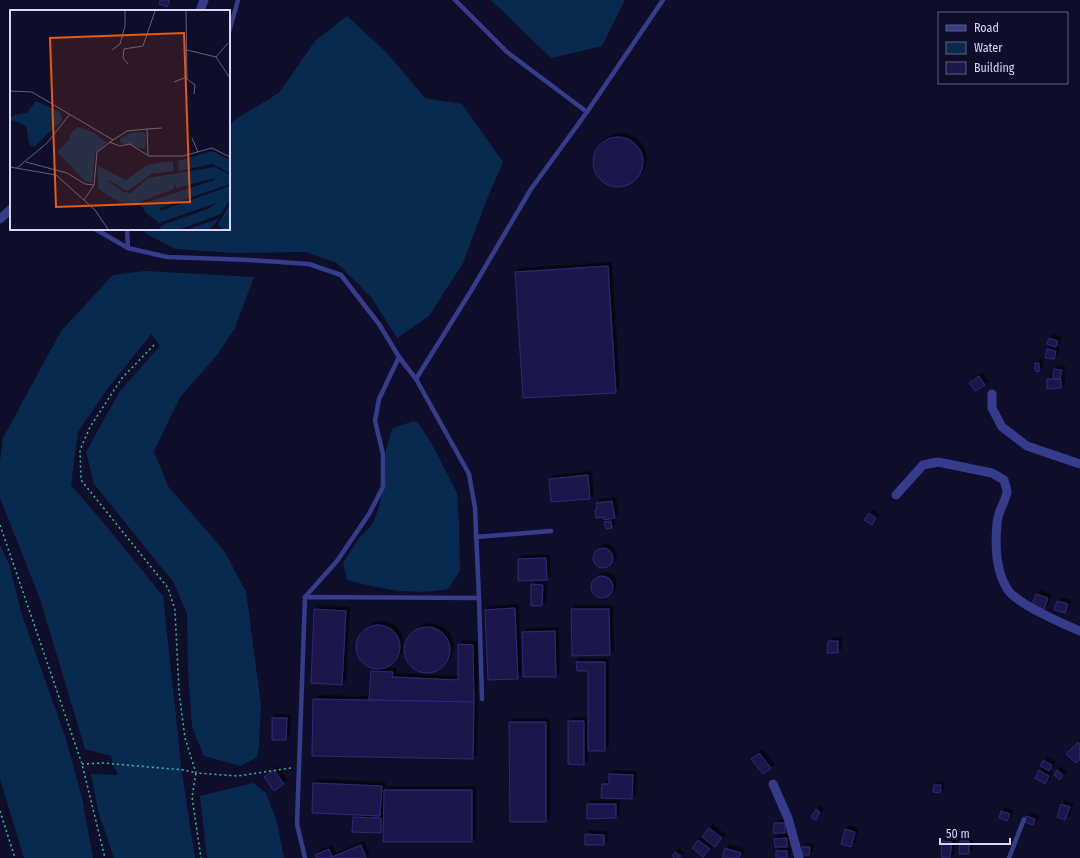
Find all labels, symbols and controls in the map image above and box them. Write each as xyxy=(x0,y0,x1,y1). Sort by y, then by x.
inset map xyxy=(10,10,230,230)
legend xyxy=(938,12,1068,84)
text: Road xyxy=(974,21,999,35)
text: Water xyxy=(974,41,1003,55)
text: Building xyxy=(974,61,1015,75)
scale bar xyxy=(940,820,1010,846)
text: 50 m xyxy=(946,827,970,841)

